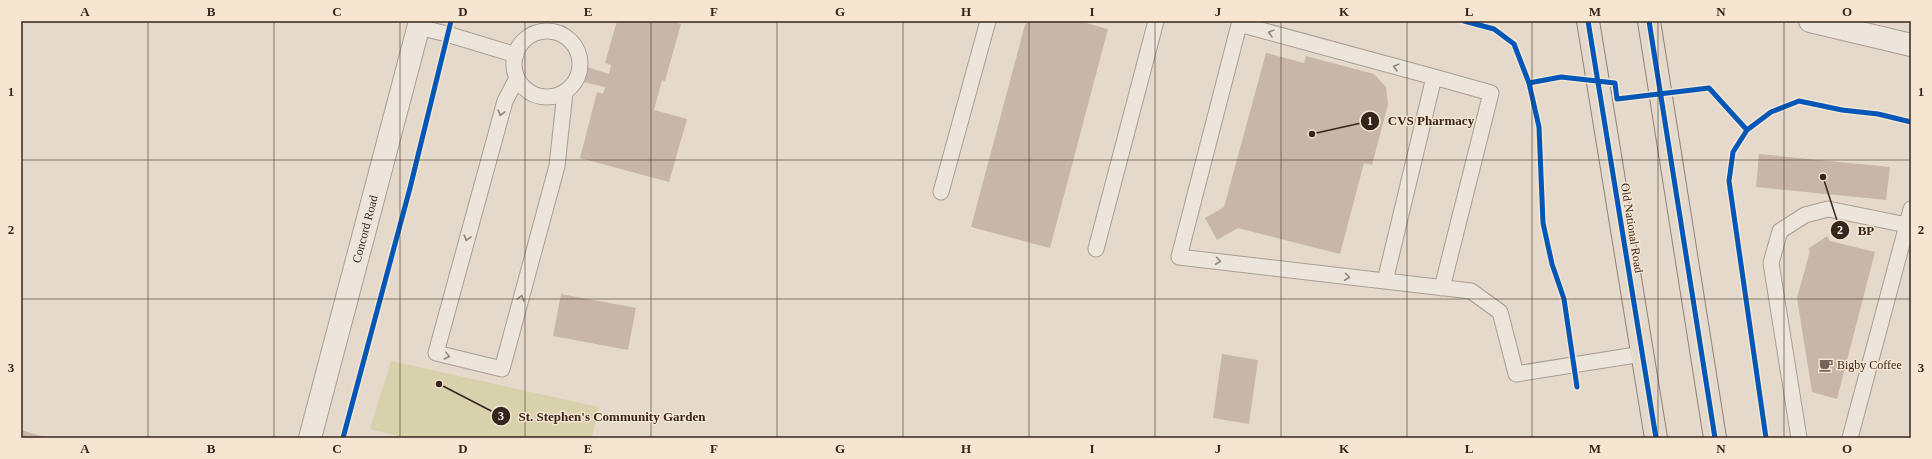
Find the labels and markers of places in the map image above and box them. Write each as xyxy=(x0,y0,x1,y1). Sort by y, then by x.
callout: CVS Pharmacy xyxy=(1360,108,1482,133)
callout: BP xyxy=(1830,217,1883,242)
cafe icon: Bigby Coffee xyxy=(1818,357,1834,373)
place label: Bigby Coffee xyxy=(1837,358,1902,372)
callout: St. Stephen's Community Garden xyxy=(491,404,714,429)

